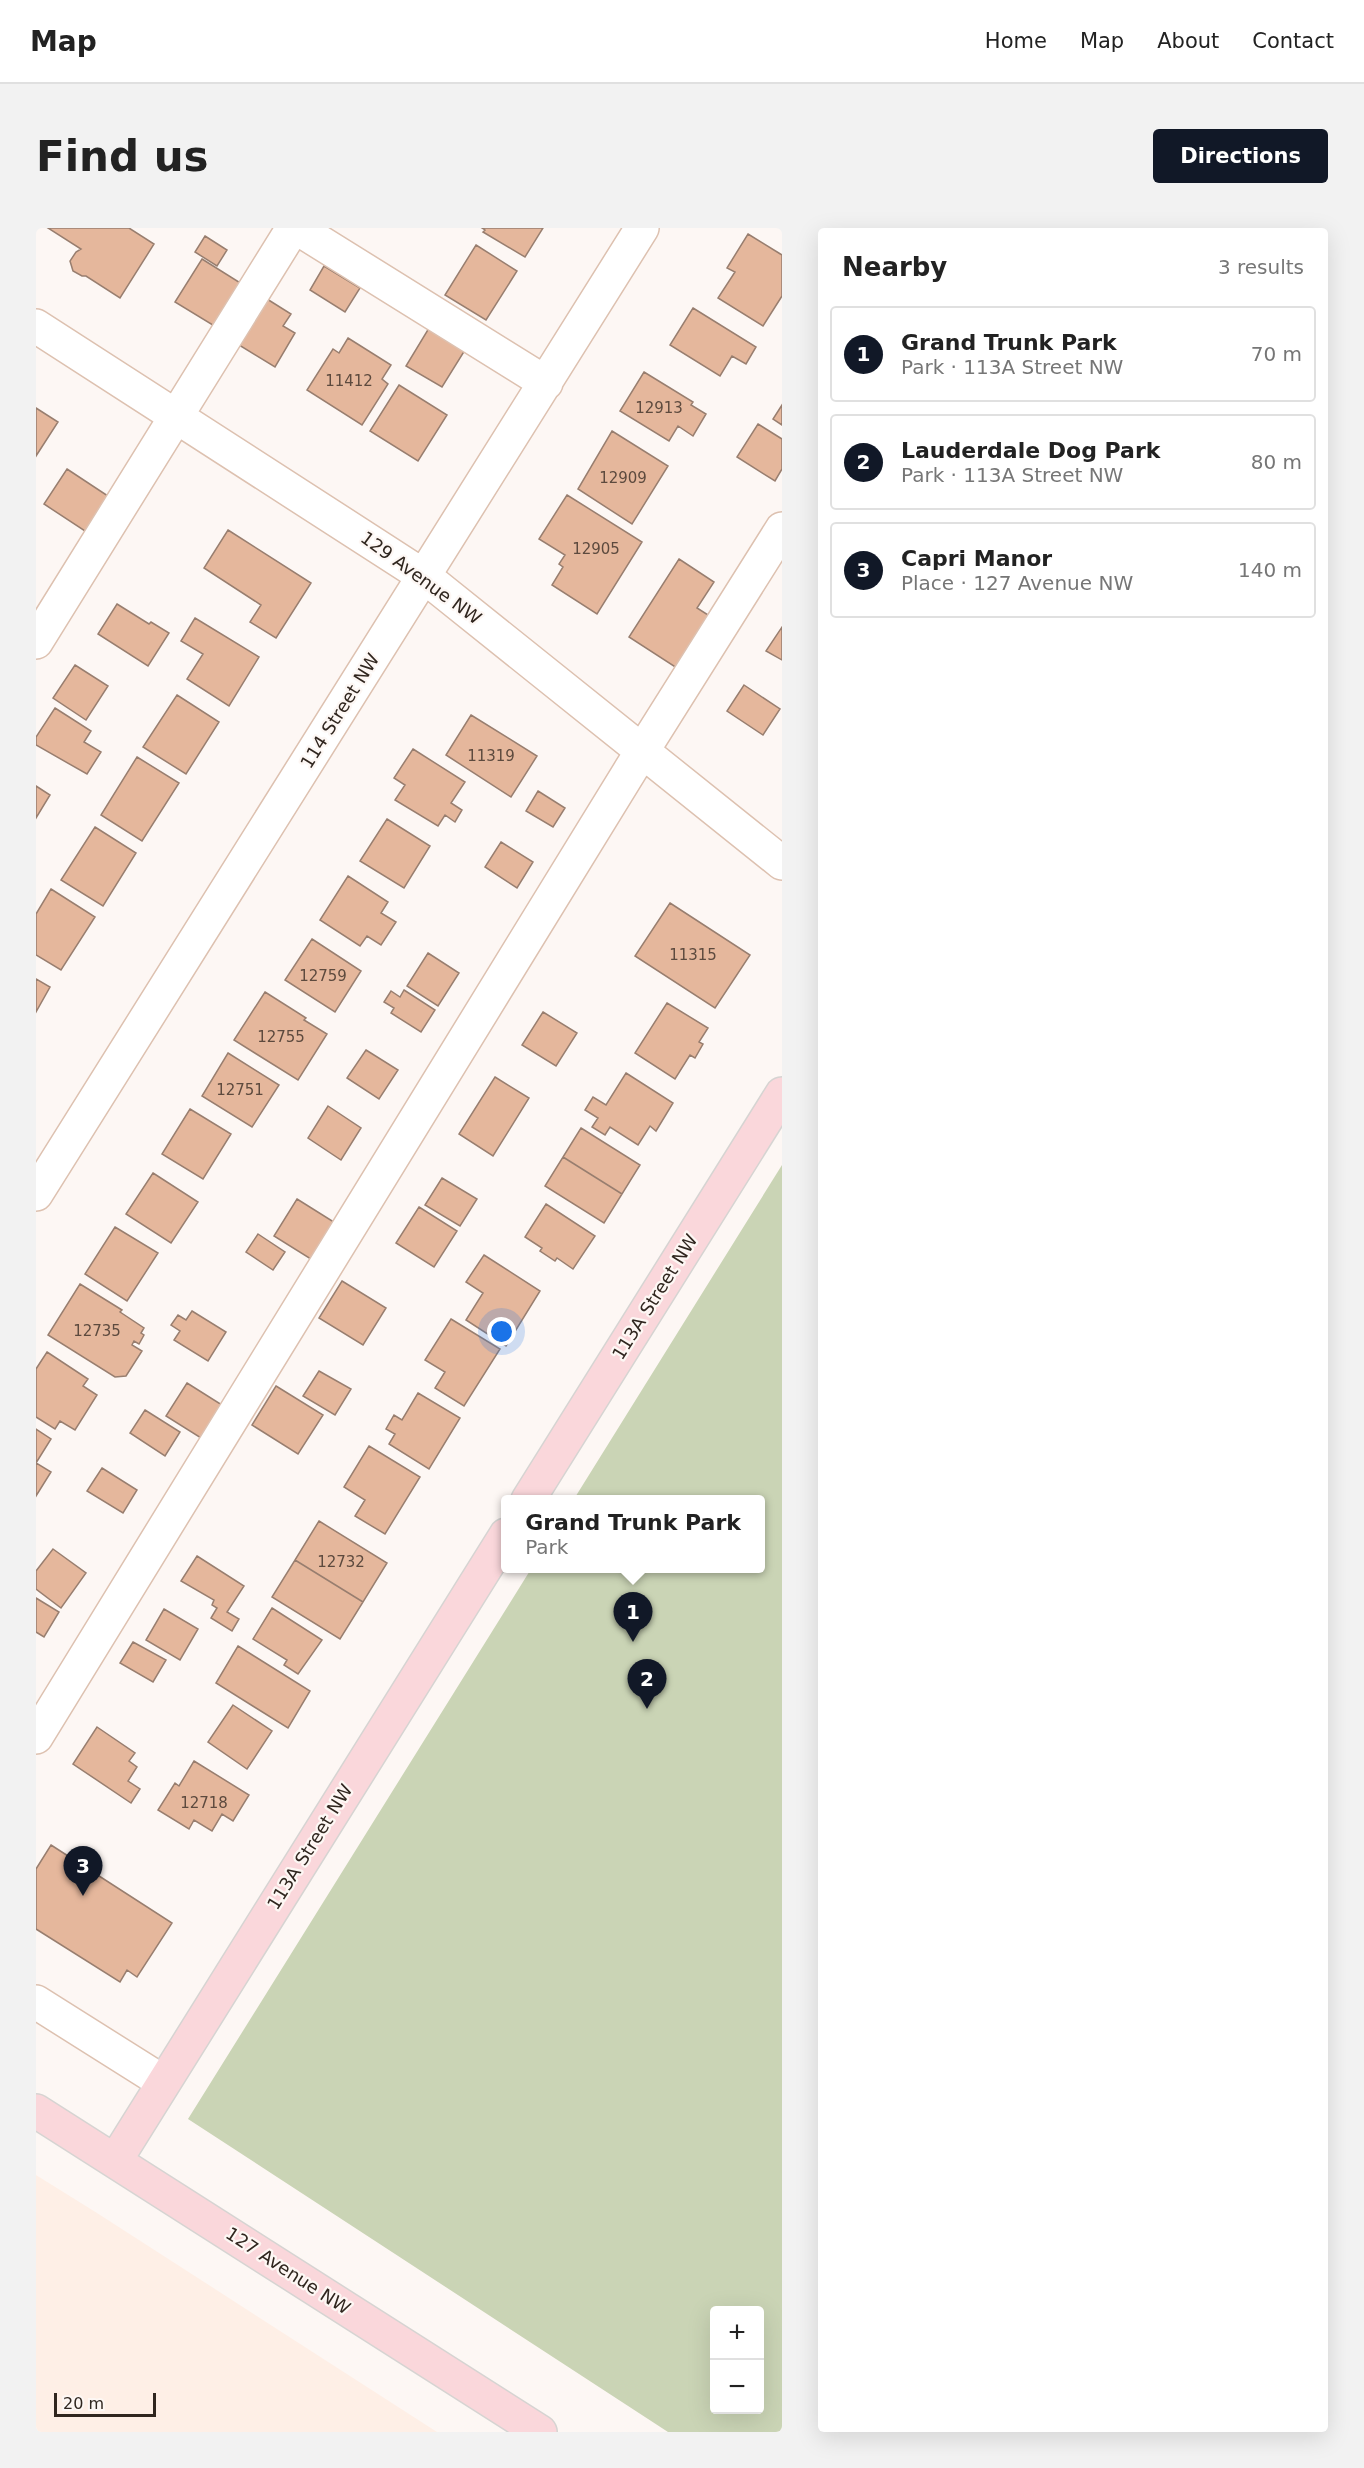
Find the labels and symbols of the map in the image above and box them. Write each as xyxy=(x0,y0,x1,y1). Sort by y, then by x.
house number: 11412 xyxy=(325,372,373,390)
house number: 12913 xyxy=(635,399,683,417)
house number: 12909 xyxy=(599,469,647,487)
street label: 129 Avenue NW xyxy=(357,527,486,629)
house number: 12905 xyxy=(572,540,620,558)
street label: 114 Street NW xyxy=(296,649,383,772)
house number: 11319 xyxy=(467,747,515,765)
house number: 11315 xyxy=(669,946,717,964)
house number: 12759 xyxy=(299,967,347,985)
house number: 12755 xyxy=(257,1028,305,1046)
house number: 12751 xyxy=(216,1081,264,1099)
street label: 113A Street NW xyxy=(607,1230,702,1363)
your location xyxy=(487,1317,516,1346)
house number: 12735 xyxy=(73,1322,121,1340)
house number: 12732 xyxy=(317,1553,365,1571)
pin: 1 xyxy=(614,1592,652,1642)
pin: 2 xyxy=(628,1660,666,1709)
street label: 113A Street NW xyxy=(262,1780,357,1913)
house number: 12718 xyxy=(180,1794,228,1812)
pin: 3 xyxy=(64,1846,102,1896)
street label: 127 Avenue NW xyxy=(222,2223,355,2319)
scale bar xyxy=(54,2390,156,2418)

